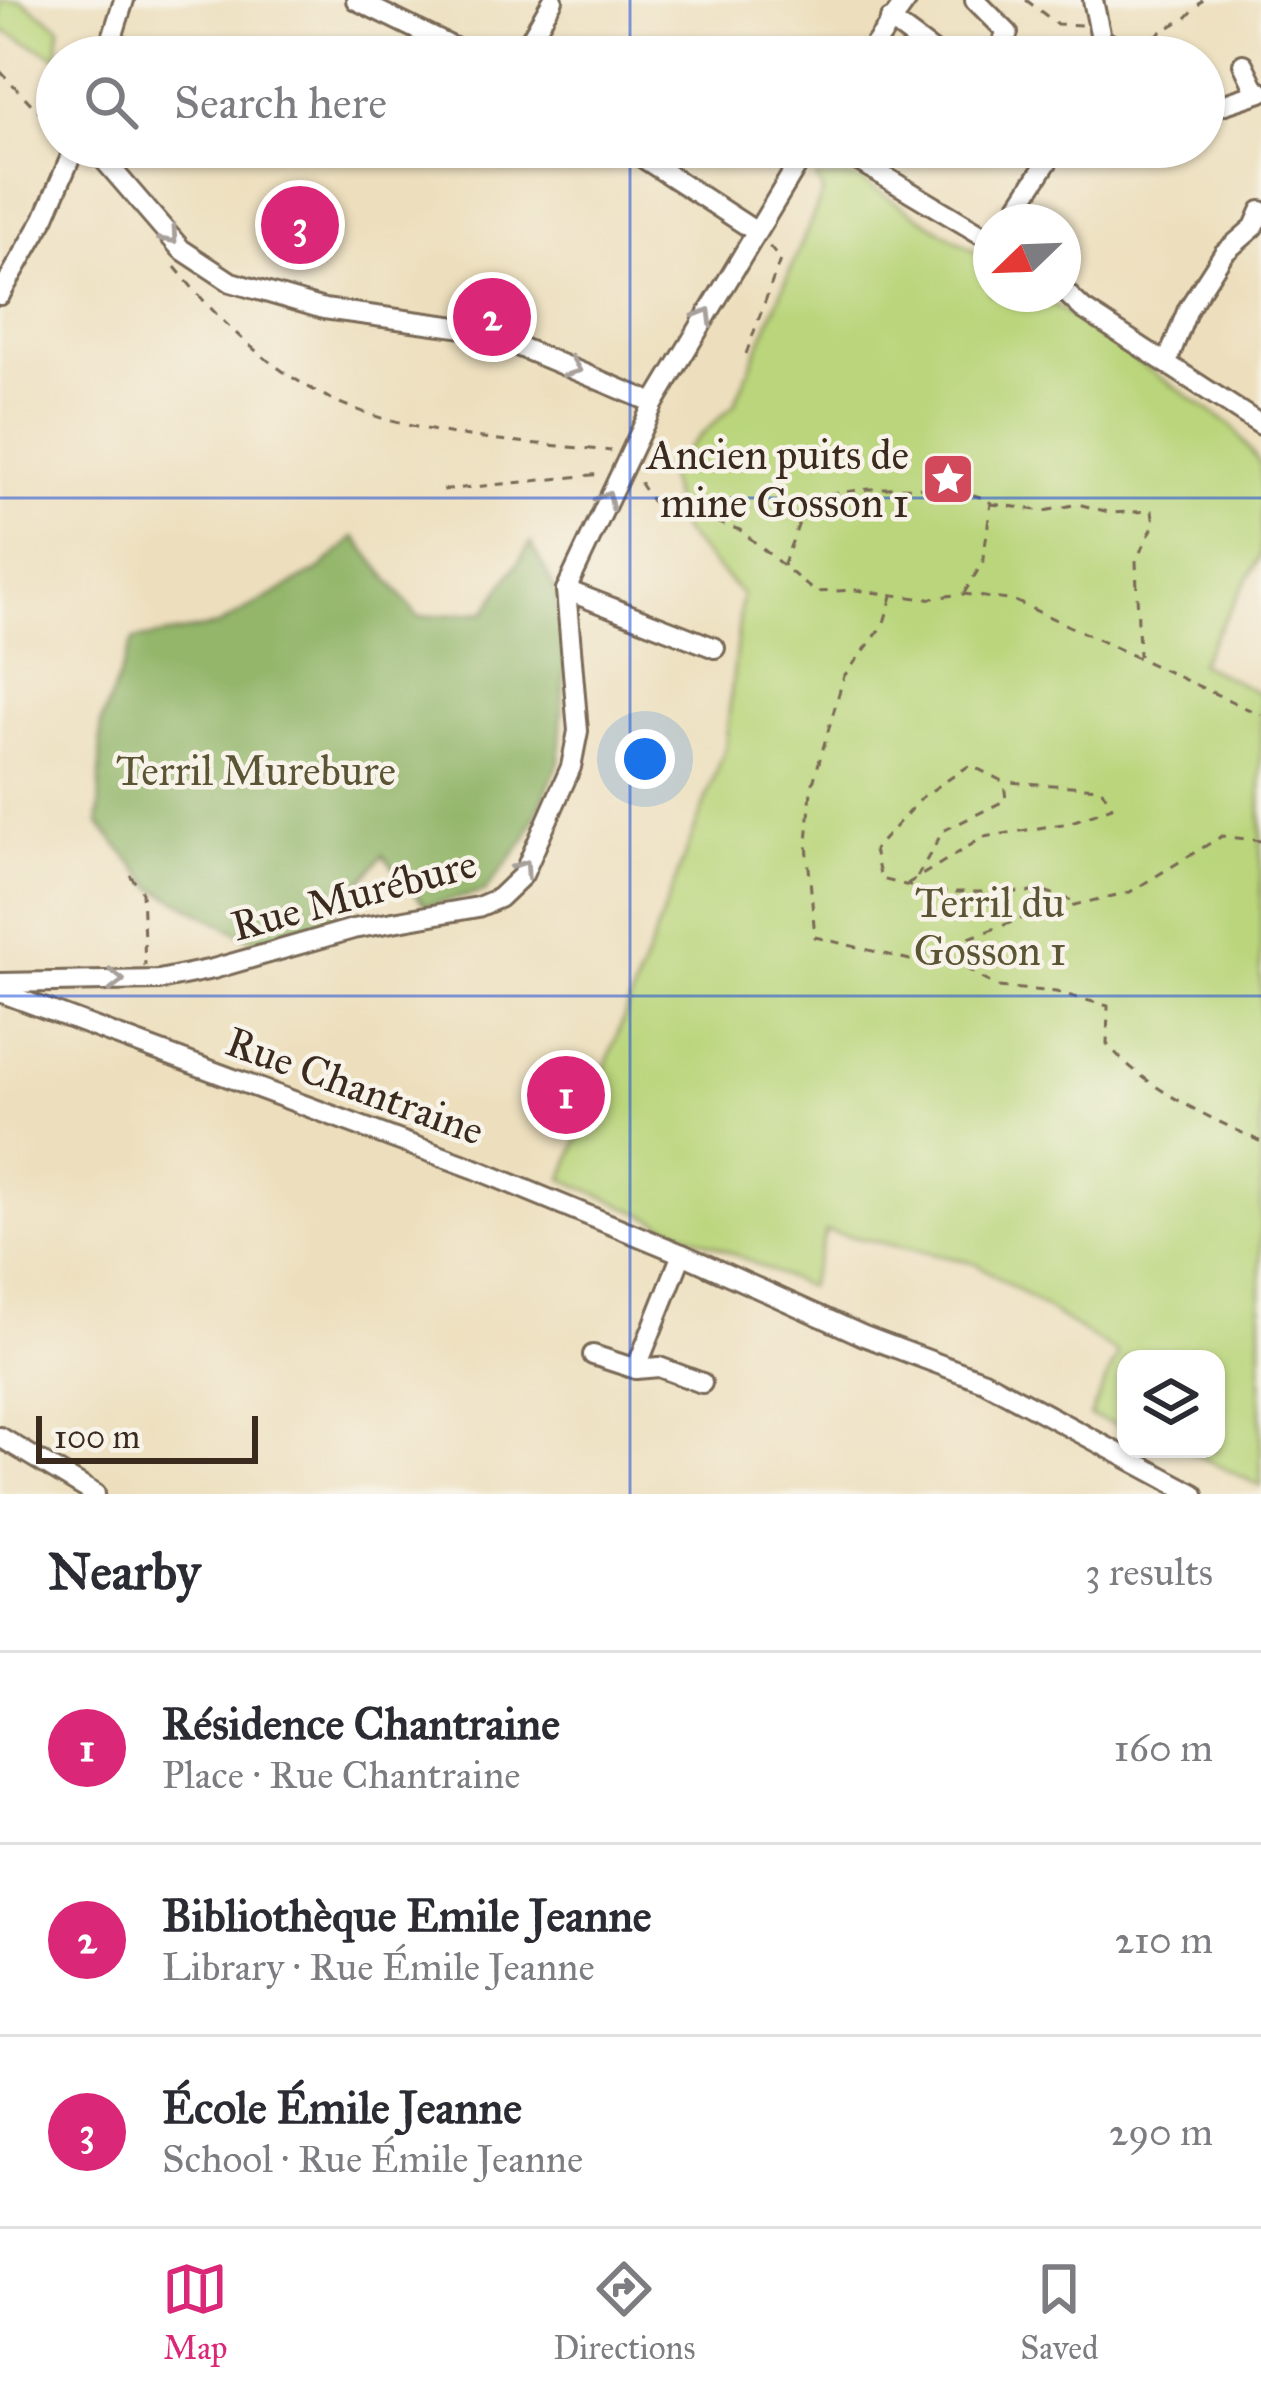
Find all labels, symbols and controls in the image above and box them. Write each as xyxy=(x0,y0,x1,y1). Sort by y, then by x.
search box xyxy=(36,36,1225,168)
icon: search xyxy=(78,69,144,135)
text: Search here xyxy=(174,75,387,130)
pin: 3 xyxy=(261,180,339,270)
north arrow xyxy=(973,204,1081,312)
one-way arrow xyxy=(156,222,177,243)
pin: 2 xyxy=(453,272,531,362)
one-way arrow xyxy=(691,307,713,328)
one-way arrow xyxy=(561,354,582,378)
place label: Ancien puits de mine Gosson 1 xyxy=(645,429,909,529)
place icon: Ancien puits de mine Gosson 1 xyxy=(920,451,976,507)
one-way arrow xyxy=(592,490,615,512)
your location xyxy=(615,729,675,789)
park label: Terril Murebure xyxy=(116,745,396,797)
street label: Rue Murébure xyxy=(226,837,482,953)
one-way arrow xyxy=(509,860,531,882)
park label: Terril du Gosson 1 xyxy=(914,877,1066,977)
one-way arrow xyxy=(108,967,126,993)
street label: Rue Chantraine xyxy=(219,1015,491,1157)
pin: 1 xyxy=(527,1050,605,1140)
map controls xyxy=(1117,1350,1225,1458)
button: layers xyxy=(1117,1350,1225,1458)
scale bar xyxy=(36,1410,258,1463)
text: 100 m xyxy=(54,1417,140,1457)
text: Nearby xyxy=(48,1541,200,1603)
text: 3 results xyxy=(1085,1548,1213,1596)
text: Résidence Chantraine xyxy=(162,1696,560,1751)
text: 1 xyxy=(79,1724,95,1772)
text: 160 m xyxy=(1114,1724,1213,1772)
text: Place · Rue Chantraine xyxy=(162,1751,520,1799)
text: Bibliothèque Emile Jeanne xyxy=(162,1888,652,1943)
text: 2 xyxy=(77,1916,97,1964)
text: 210 m xyxy=(1115,1916,1213,1964)
text: Library · Rue Émile Jeanne xyxy=(162,1943,595,1991)
text: École Émile Jeanne xyxy=(162,2080,522,2135)
text: 3 xyxy=(79,2108,95,2156)
text: 290 m xyxy=(1109,2108,1213,2156)
text: School · Rue Émile Jeanne xyxy=(162,2135,583,2183)
tab: Map xyxy=(162,2256,228,2368)
tab: Directions xyxy=(553,2256,695,2368)
tab: Saved xyxy=(1020,2256,1099,2368)

